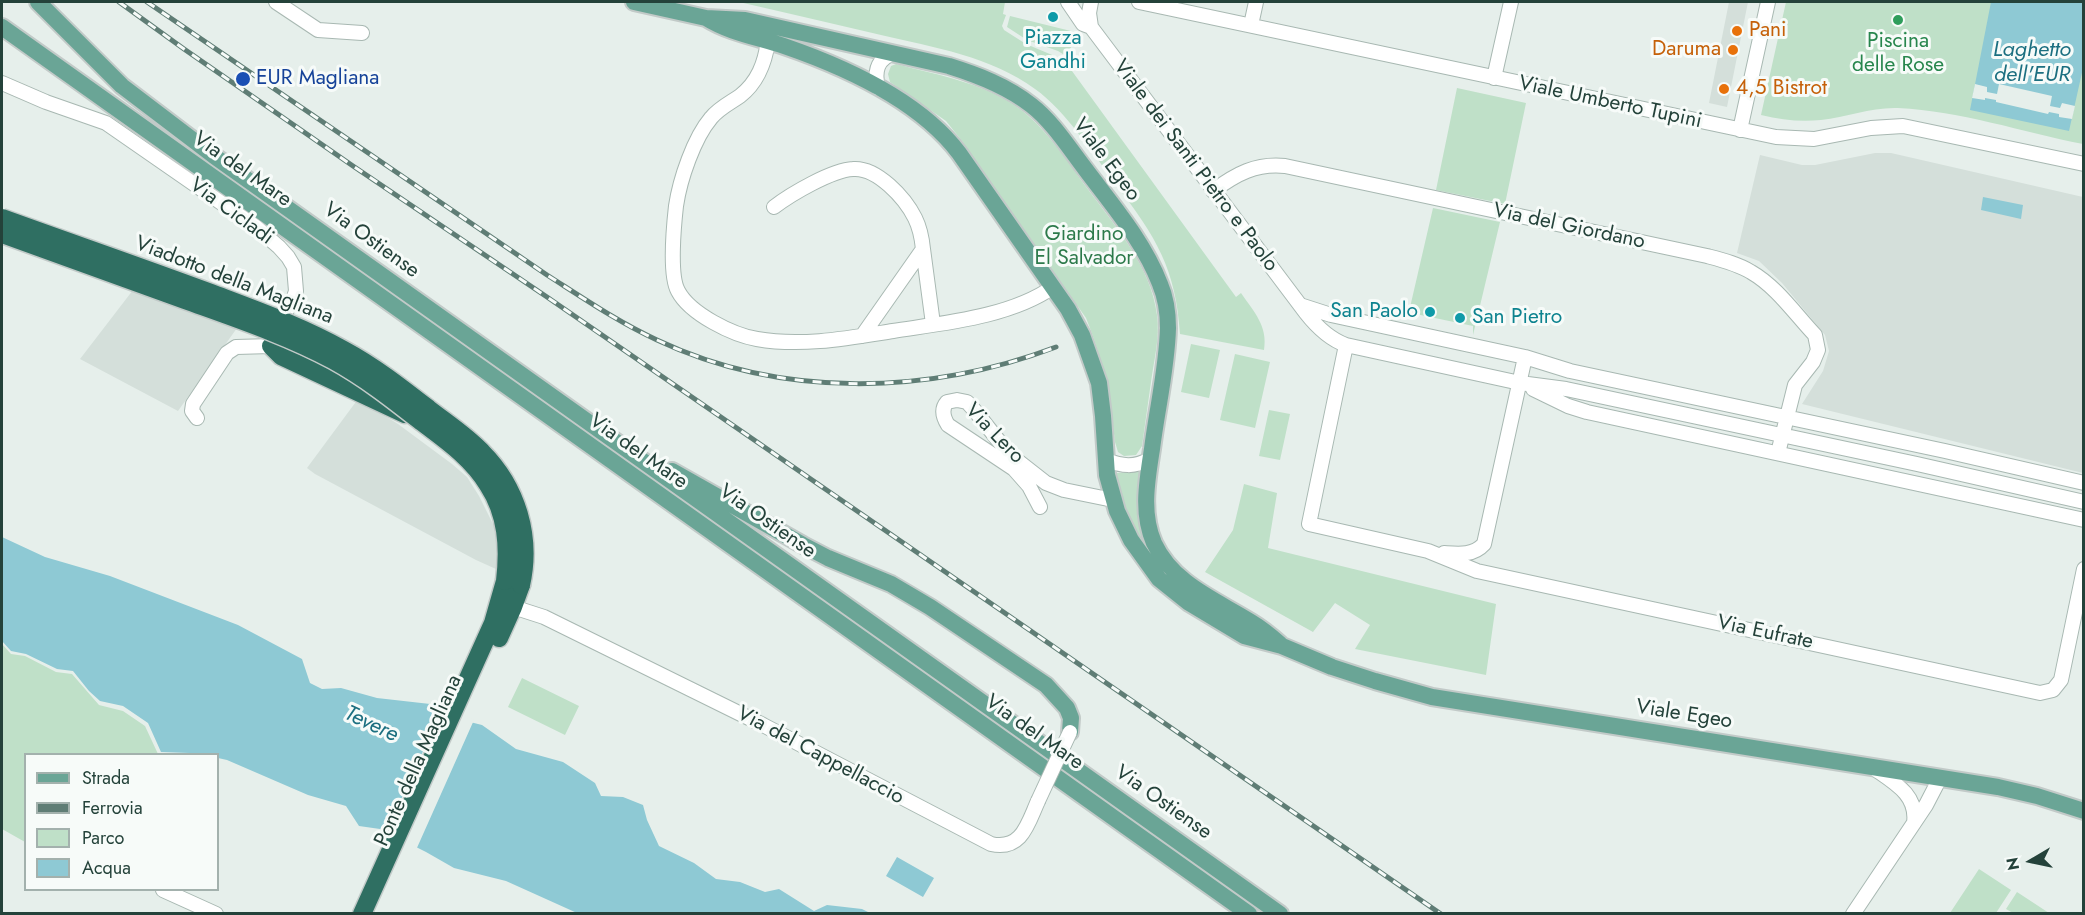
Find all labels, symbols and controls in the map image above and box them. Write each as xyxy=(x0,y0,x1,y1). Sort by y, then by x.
marker: Piazza Gandhi xyxy=(1046,10,1060,24)
marker: Piscina delle Rose xyxy=(1891,13,1905,27)
place label: Pani xyxy=(1749,18,1786,44)
marker: Pani xyxy=(1730,24,1744,38)
place label: Piazza Gandhi xyxy=(1020,26,1086,76)
place label: Piscina delle Rose xyxy=(1852,29,1944,79)
place label: Daruma xyxy=(1652,37,1721,63)
water label: Laghetto dell'EUR xyxy=(1993,38,2071,90)
marker: Daruma xyxy=(1726,43,1740,57)
street label: Viale dei Santi Pietro e Paolo xyxy=(1107,55,1283,277)
place label: EUR Magliana xyxy=(256,66,379,92)
marker: EUR Magliana xyxy=(234,70,252,88)
street label: Viale Umberto Tupini xyxy=(1516,71,1704,135)
place label: 4,5 Bistrot xyxy=(1736,76,1827,102)
marker: 4,5 Bistrot xyxy=(1717,82,1731,96)
street label: Viale Egeo xyxy=(1067,114,1145,206)
street label: Via del Mare xyxy=(188,127,296,213)
street label: Via Cicladi xyxy=(184,173,278,251)
street label: Via Ostiense xyxy=(318,198,424,284)
street label: Via del Giordano xyxy=(1491,199,1647,255)
park label: Giardino El Salvador xyxy=(1034,222,1134,272)
street label: Viadotto della Magliana xyxy=(131,232,337,330)
place label: San Paolo xyxy=(1330,299,1418,325)
marker: San Paolo xyxy=(1423,305,1437,319)
place label: San Pietro xyxy=(1472,305,1562,331)
marker: San Pietro xyxy=(1453,311,1467,325)
street label: Via Lero xyxy=(959,399,1029,469)
street label: Via del Mare xyxy=(584,409,692,495)
street label: Via Ostiense xyxy=(714,479,820,565)
street label: Via Eufrate xyxy=(1715,611,1815,655)
street label: Ponte della Magliana xyxy=(370,671,468,851)
street label: Via del Mare xyxy=(980,690,1088,776)
street label: Viale Egeo xyxy=(1634,695,1734,735)
water label: Tevere xyxy=(340,701,402,749)
street label: Via del Cappellaccio xyxy=(732,701,908,811)
legend xyxy=(24,753,219,891)
street label: Via Ostiense xyxy=(1110,760,1216,846)
text: Strada xyxy=(82,765,130,791)
text: Ferrovia xyxy=(82,795,143,821)
text: Parco xyxy=(82,825,124,851)
north arrow xyxy=(2001,831,2061,891)
text: Acqua xyxy=(82,855,131,881)
text: N xyxy=(2000,856,2025,872)

